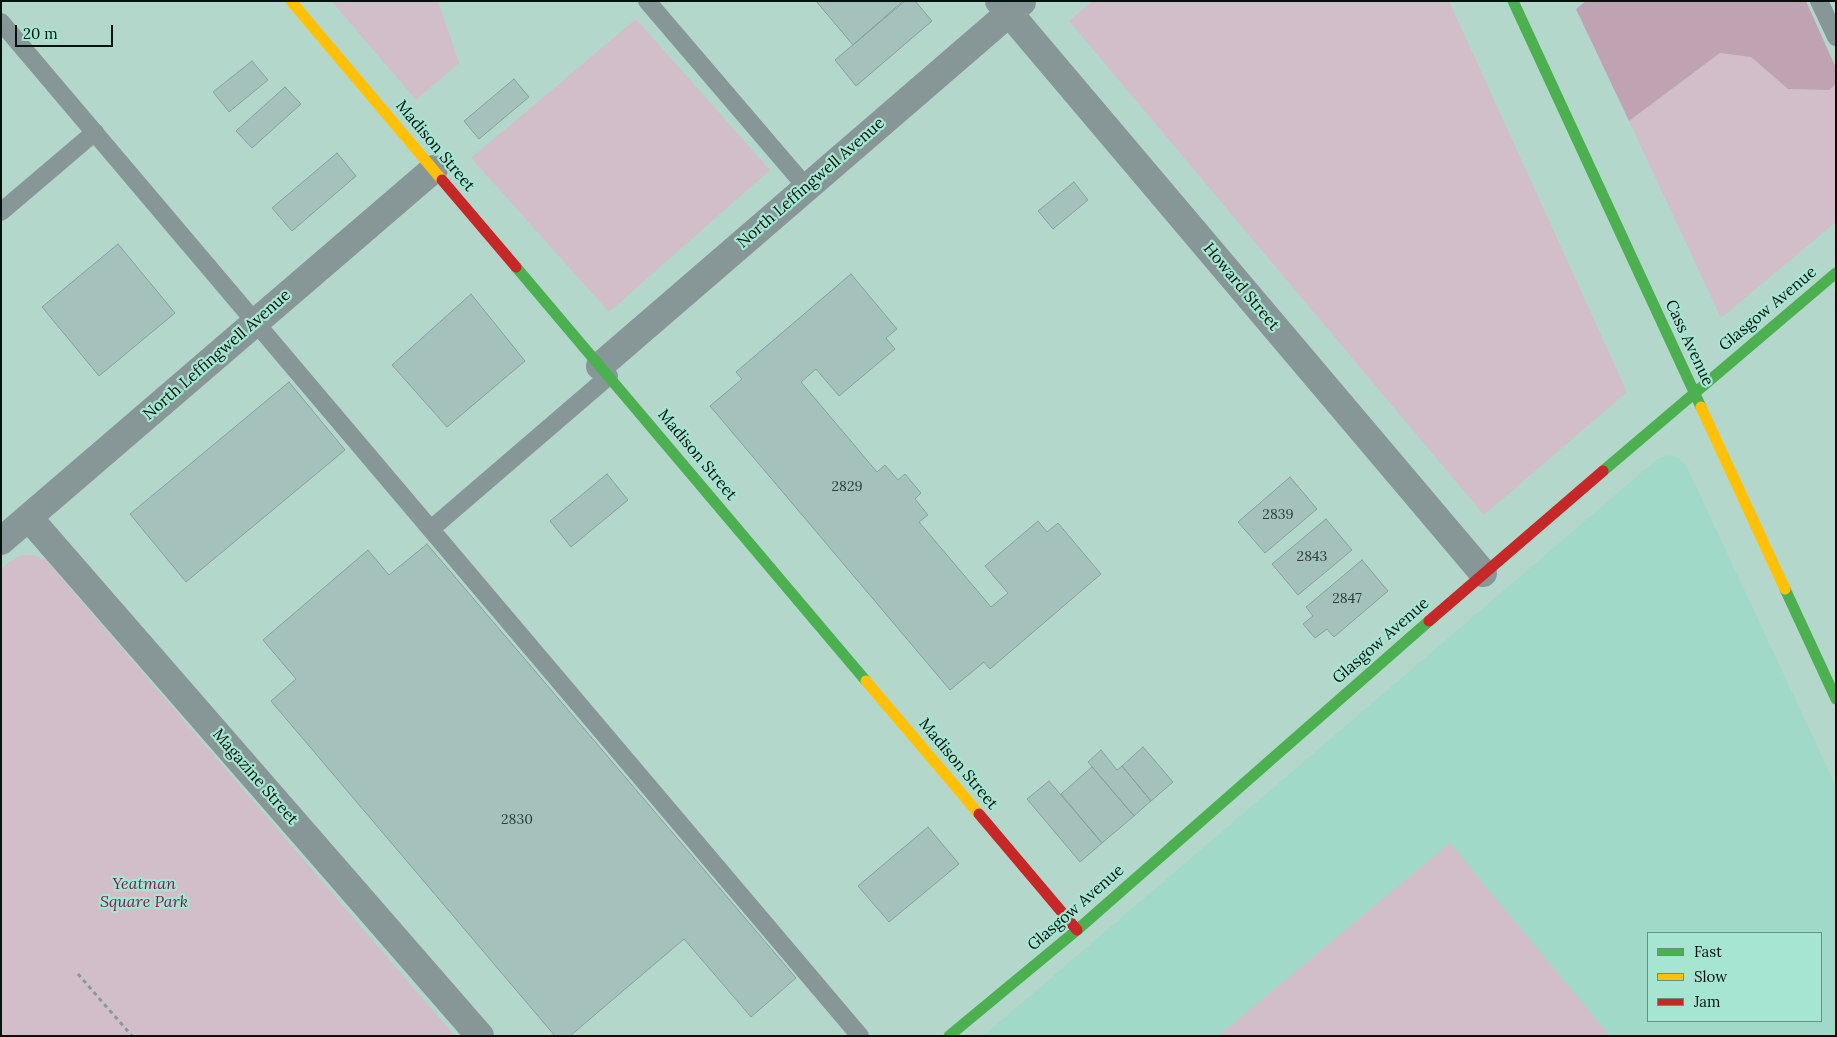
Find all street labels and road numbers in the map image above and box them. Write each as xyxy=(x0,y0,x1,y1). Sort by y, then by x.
street label: Madison Street xyxy=(391,97,479,195)
street label: North Leffingwell Avenue xyxy=(733,114,889,252)
street label: Howard Street xyxy=(1199,239,1283,335)
street label: Glasgow Avenue xyxy=(1715,263,1821,355)
street label: North Leffingwell Avenue xyxy=(139,286,295,424)
street label: Cass Avenue xyxy=(1661,297,1717,389)
street label: Madison Street xyxy=(653,406,741,504)
street label: Glasgow Avenue xyxy=(1329,594,1433,688)
street label: Madison Street xyxy=(914,715,1002,813)
street label: Magazine Street xyxy=(208,725,302,829)
street label: Glasgow Avenue xyxy=(1024,861,1128,955)

